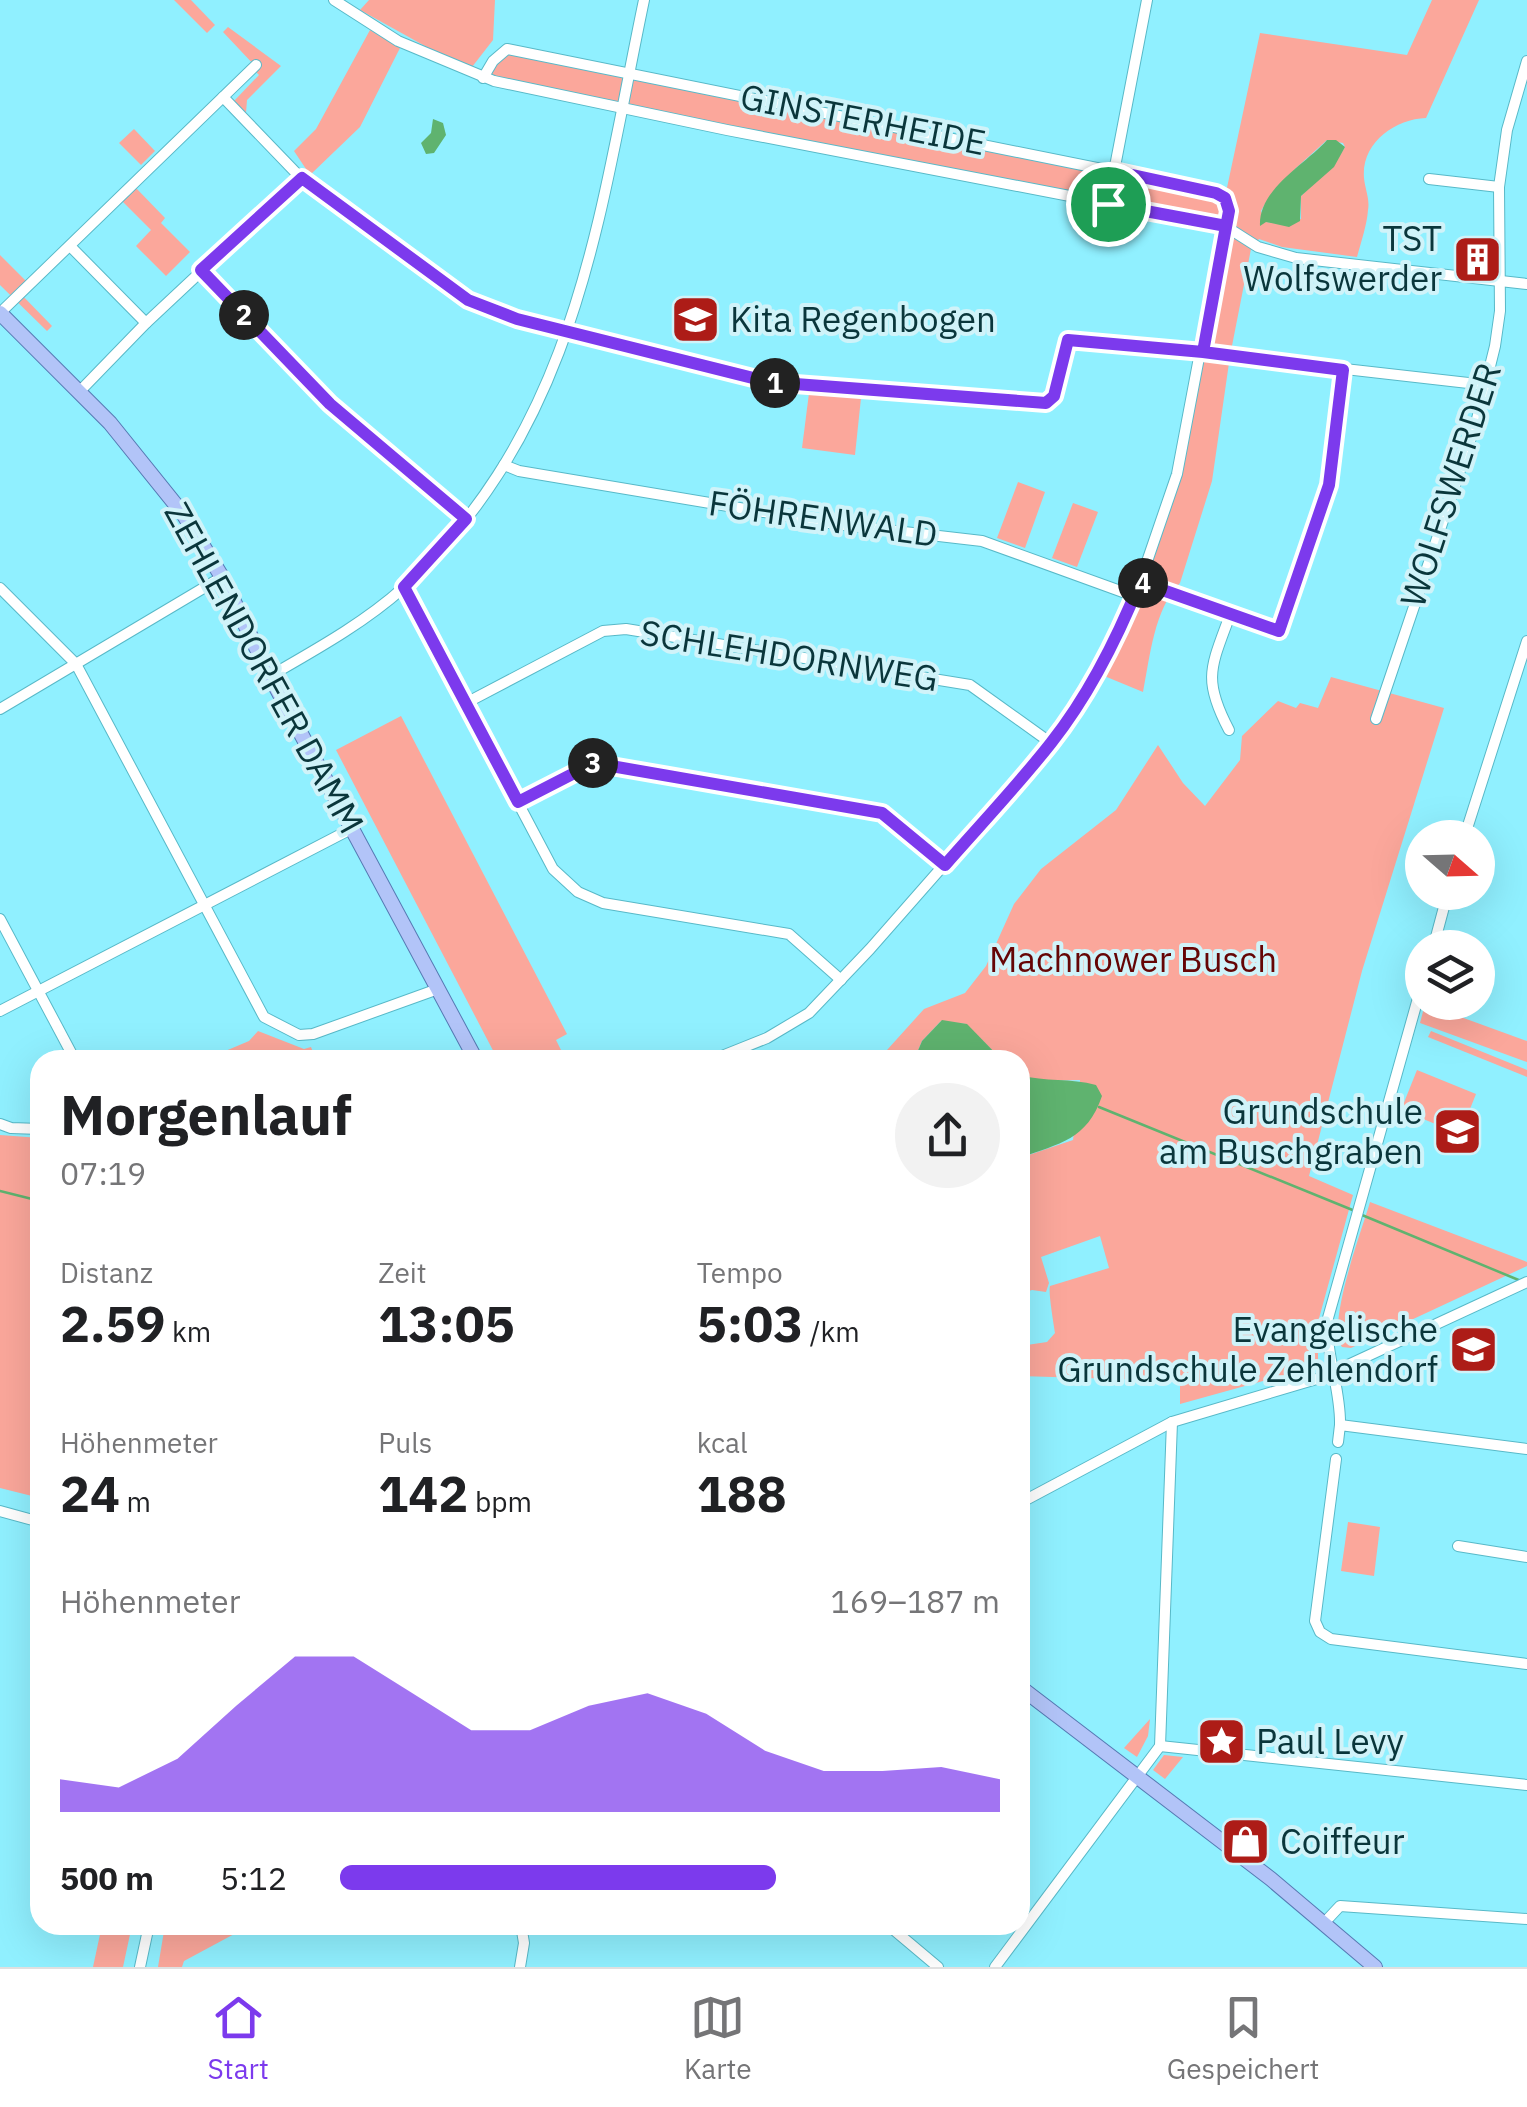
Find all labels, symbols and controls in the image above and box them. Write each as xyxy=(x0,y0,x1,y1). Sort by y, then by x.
street label: GINSTERHEIDE xyxy=(737,73,990,165)
pin xyxy=(1066,162,1151,247)
icon: arrive xyxy=(1081,177,1136,232)
place label: TST Wolfswerder xyxy=(1243,215,1442,301)
building icon: TST Wolfswerder xyxy=(1451,233,1503,285)
pin: 2 xyxy=(219,290,269,340)
school or university icon: Kita Regenbogen xyxy=(669,294,721,346)
text: 2 xyxy=(236,296,252,333)
place label: Kita Regenbogen xyxy=(730,296,996,342)
street label: WOLFSWERDER xyxy=(1389,357,1511,612)
pin: 1 xyxy=(750,358,800,408)
text: 1 xyxy=(767,364,783,401)
street label: FÖHRENWALD xyxy=(706,479,940,557)
street label: ZEHLENDORFER DAMM xyxy=(155,494,375,841)
pin: 4 xyxy=(1118,558,1168,608)
text: 4 xyxy=(1135,564,1151,601)
street label: SCHLEHDORNWEG xyxy=(637,609,941,701)
pin: 3 xyxy=(568,738,618,788)
text: 3 xyxy=(585,744,601,781)
north arrow xyxy=(1405,820,1495,910)
map controls xyxy=(1405,820,1495,1020)
button: layers xyxy=(1405,930,1495,1020)
park label: Machnower Busch xyxy=(989,936,1277,982)
text: Morgenlauf xyxy=(60,1079,352,1150)
button: share xyxy=(895,1083,1000,1188)
place label: Grundschule am Buschgraben xyxy=(1159,1088,1423,1174)
school or university icon: Grundschule am Buschgraben xyxy=(1432,1106,1484,1158)
text: 07:19 xyxy=(60,1152,146,1194)
text: Distanz xyxy=(60,1254,153,1291)
text: Zeit xyxy=(378,1254,427,1291)
text: Tempo xyxy=(697,1254,783,1291)
text: 2.59 xyxy=(60,1291,166,1356)
text: 13:05 xyxy=(378,1291,515,1356)
text: 5:03 xyxy=(697,1291,803,1356)
place label: Evangelische Grundschule Zehlendorf xyxy=(1057,1306,1438,1392)
text: km xyxy=(166,1313,211,1350)
text: /km xyxy=(803,1313,860,1350)
school or university icon: Evangelische Grundschule Zehlendorf xyxy=(1447,1324,1499,1376)
text: Höhenmeter xyxy=(60,1424,218,1461)
text: Puls xyxy=(378,1424,432,1461)
text: kcal xyxy=(697,1424,748,1461)
text: 24 xyxy=(60,1461,120,1526)
text: 142 xyxy=(378,1461,468,1526)
text: 188 xyxy=(697,1461,787,1526)
text: m xyxy=(120,1483,151,1520)
text: bpm xyxy=(468,1483,532,1520)
text: Höhenmeter xyxy=(60,1580,240,1622)
text: 169–187 m xyxy=(830,1580,1000,1622)
place icon: Paul Levy xyxy=(1195,1716,1247,1768)
place label: Paul Levy xyxy=(1256,1718,1404,1764)
shop icon: Coiffeur xyxy=(1219,1816,1271,1868)
place label: Coiffeur xyxy=(1280,1818,1405,1864)
text: 500 m xyxy=(60,1857,154,1899)
text: 5:12 xyxy=(220,1857,287,1899)
tab: Start xyxy=(208,1990,269,2087)
tab: Karte xyxy=(684,1990,752,2087)
tab: Gespeichert xyxy=(1167,1990,1319,2087)

